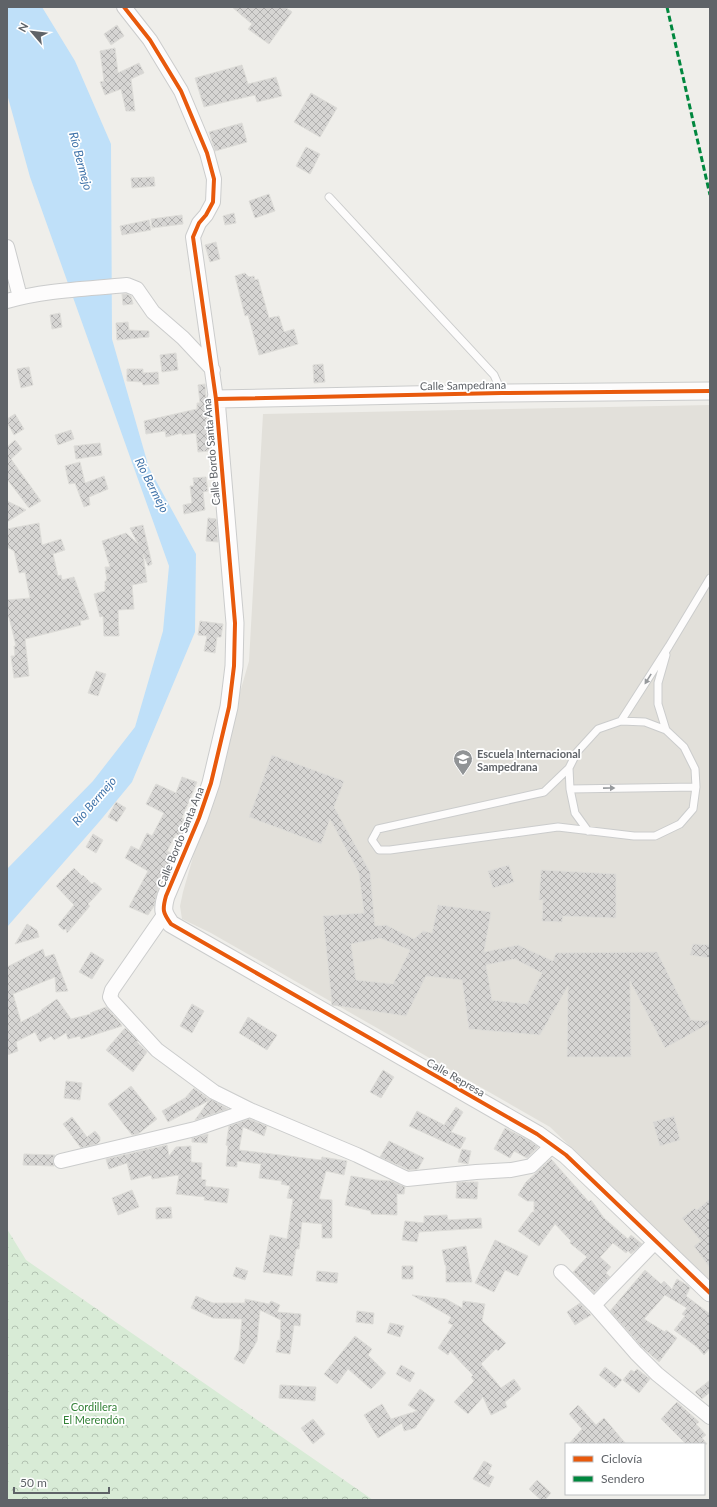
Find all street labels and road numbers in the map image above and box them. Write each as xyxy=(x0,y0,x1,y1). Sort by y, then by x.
street label: Calle Sampedrana xyxy=(420,378,506,392)
street label: Calle Bordo Santa Ana xyxy=(200,398,222,506)
street label: Calle Bordo Santa Ana xyxy=(154,785,206,889)
street label: Calle Represa xyxy=(425,1055,487,1099)

